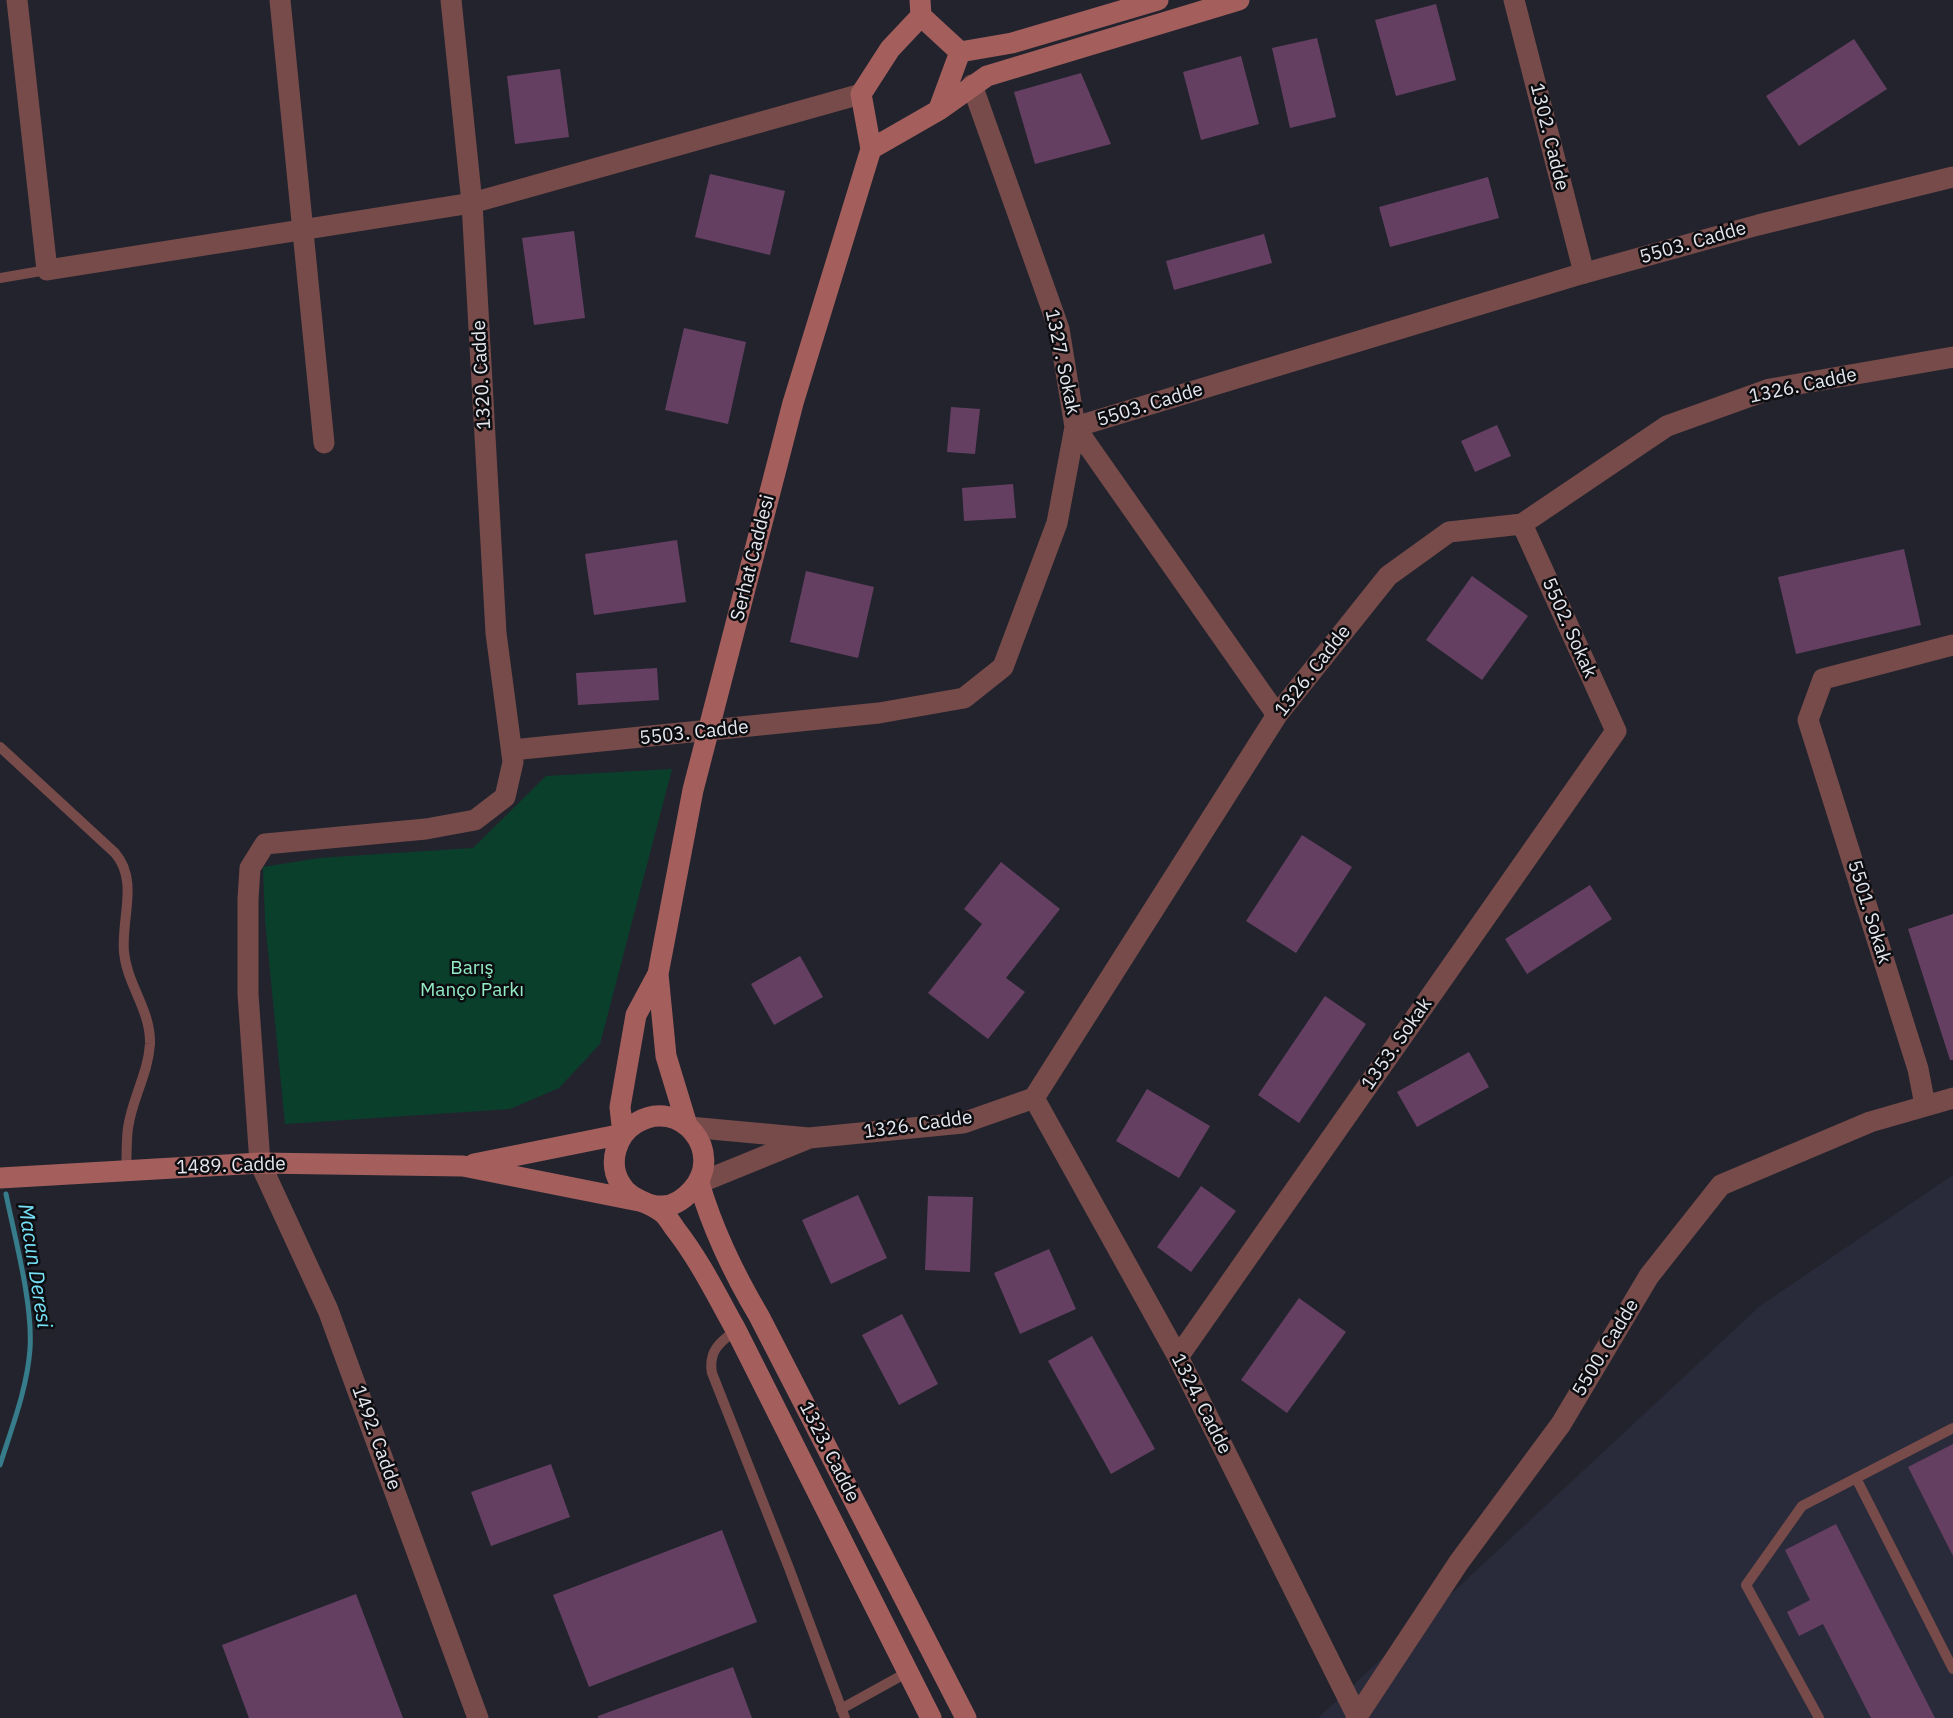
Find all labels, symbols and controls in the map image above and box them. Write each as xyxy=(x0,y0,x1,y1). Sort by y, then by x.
street label: 1302. Cadde xyxy=(1525,81,1573,193)
street label: 5503. Cadde xyxy=(1637,217,1749,269)
street label: 1327. Sokak xyxy=(1040,307,1084,417)
street label: 1320. Cadde xyxy=(468,320,496,430)
street label: 1326. Cadde xyxy=(1747,363,1859,409)
street label: 5503. Cadde xyxy=(1094,378,1206,432)
street label: Serhat Caddesi xyxy=(726,493,780,623)
street label: 5502. Sokak xyxy=(1537,574,1601,682)
street label: 1326. Cadde xyxy=(1270,621,1356,721)
street label: 5503. Cadde xyxy=(638,716,750,750)
street label: 5501. Sokak xyxy=(1842,858,1896,966)
park label: Barış Manço Parkı xyxy=(420,958,524,1002)
street label: 1353. Sokak xyxy=(1357,994,1437,1094)
street label: 1326. Cadde xyxy=(862,1106,974,1144)
street label: 1489. Cadde xyxy=(176,1153,286,1179)
water label: Macun Deresi xyxy=(12,1202,56,1330)
street label: 5500. Cadde xyxy=(1568,1295,1644,1401)
street label: 1324. Cadde xyxy=(1166,1350,1236,1458)
street label: 1492. Cadde xyxy=(347,1383,405,1493)
street label: 1323. Cadde xyxy=(794,1398,864,1506)

